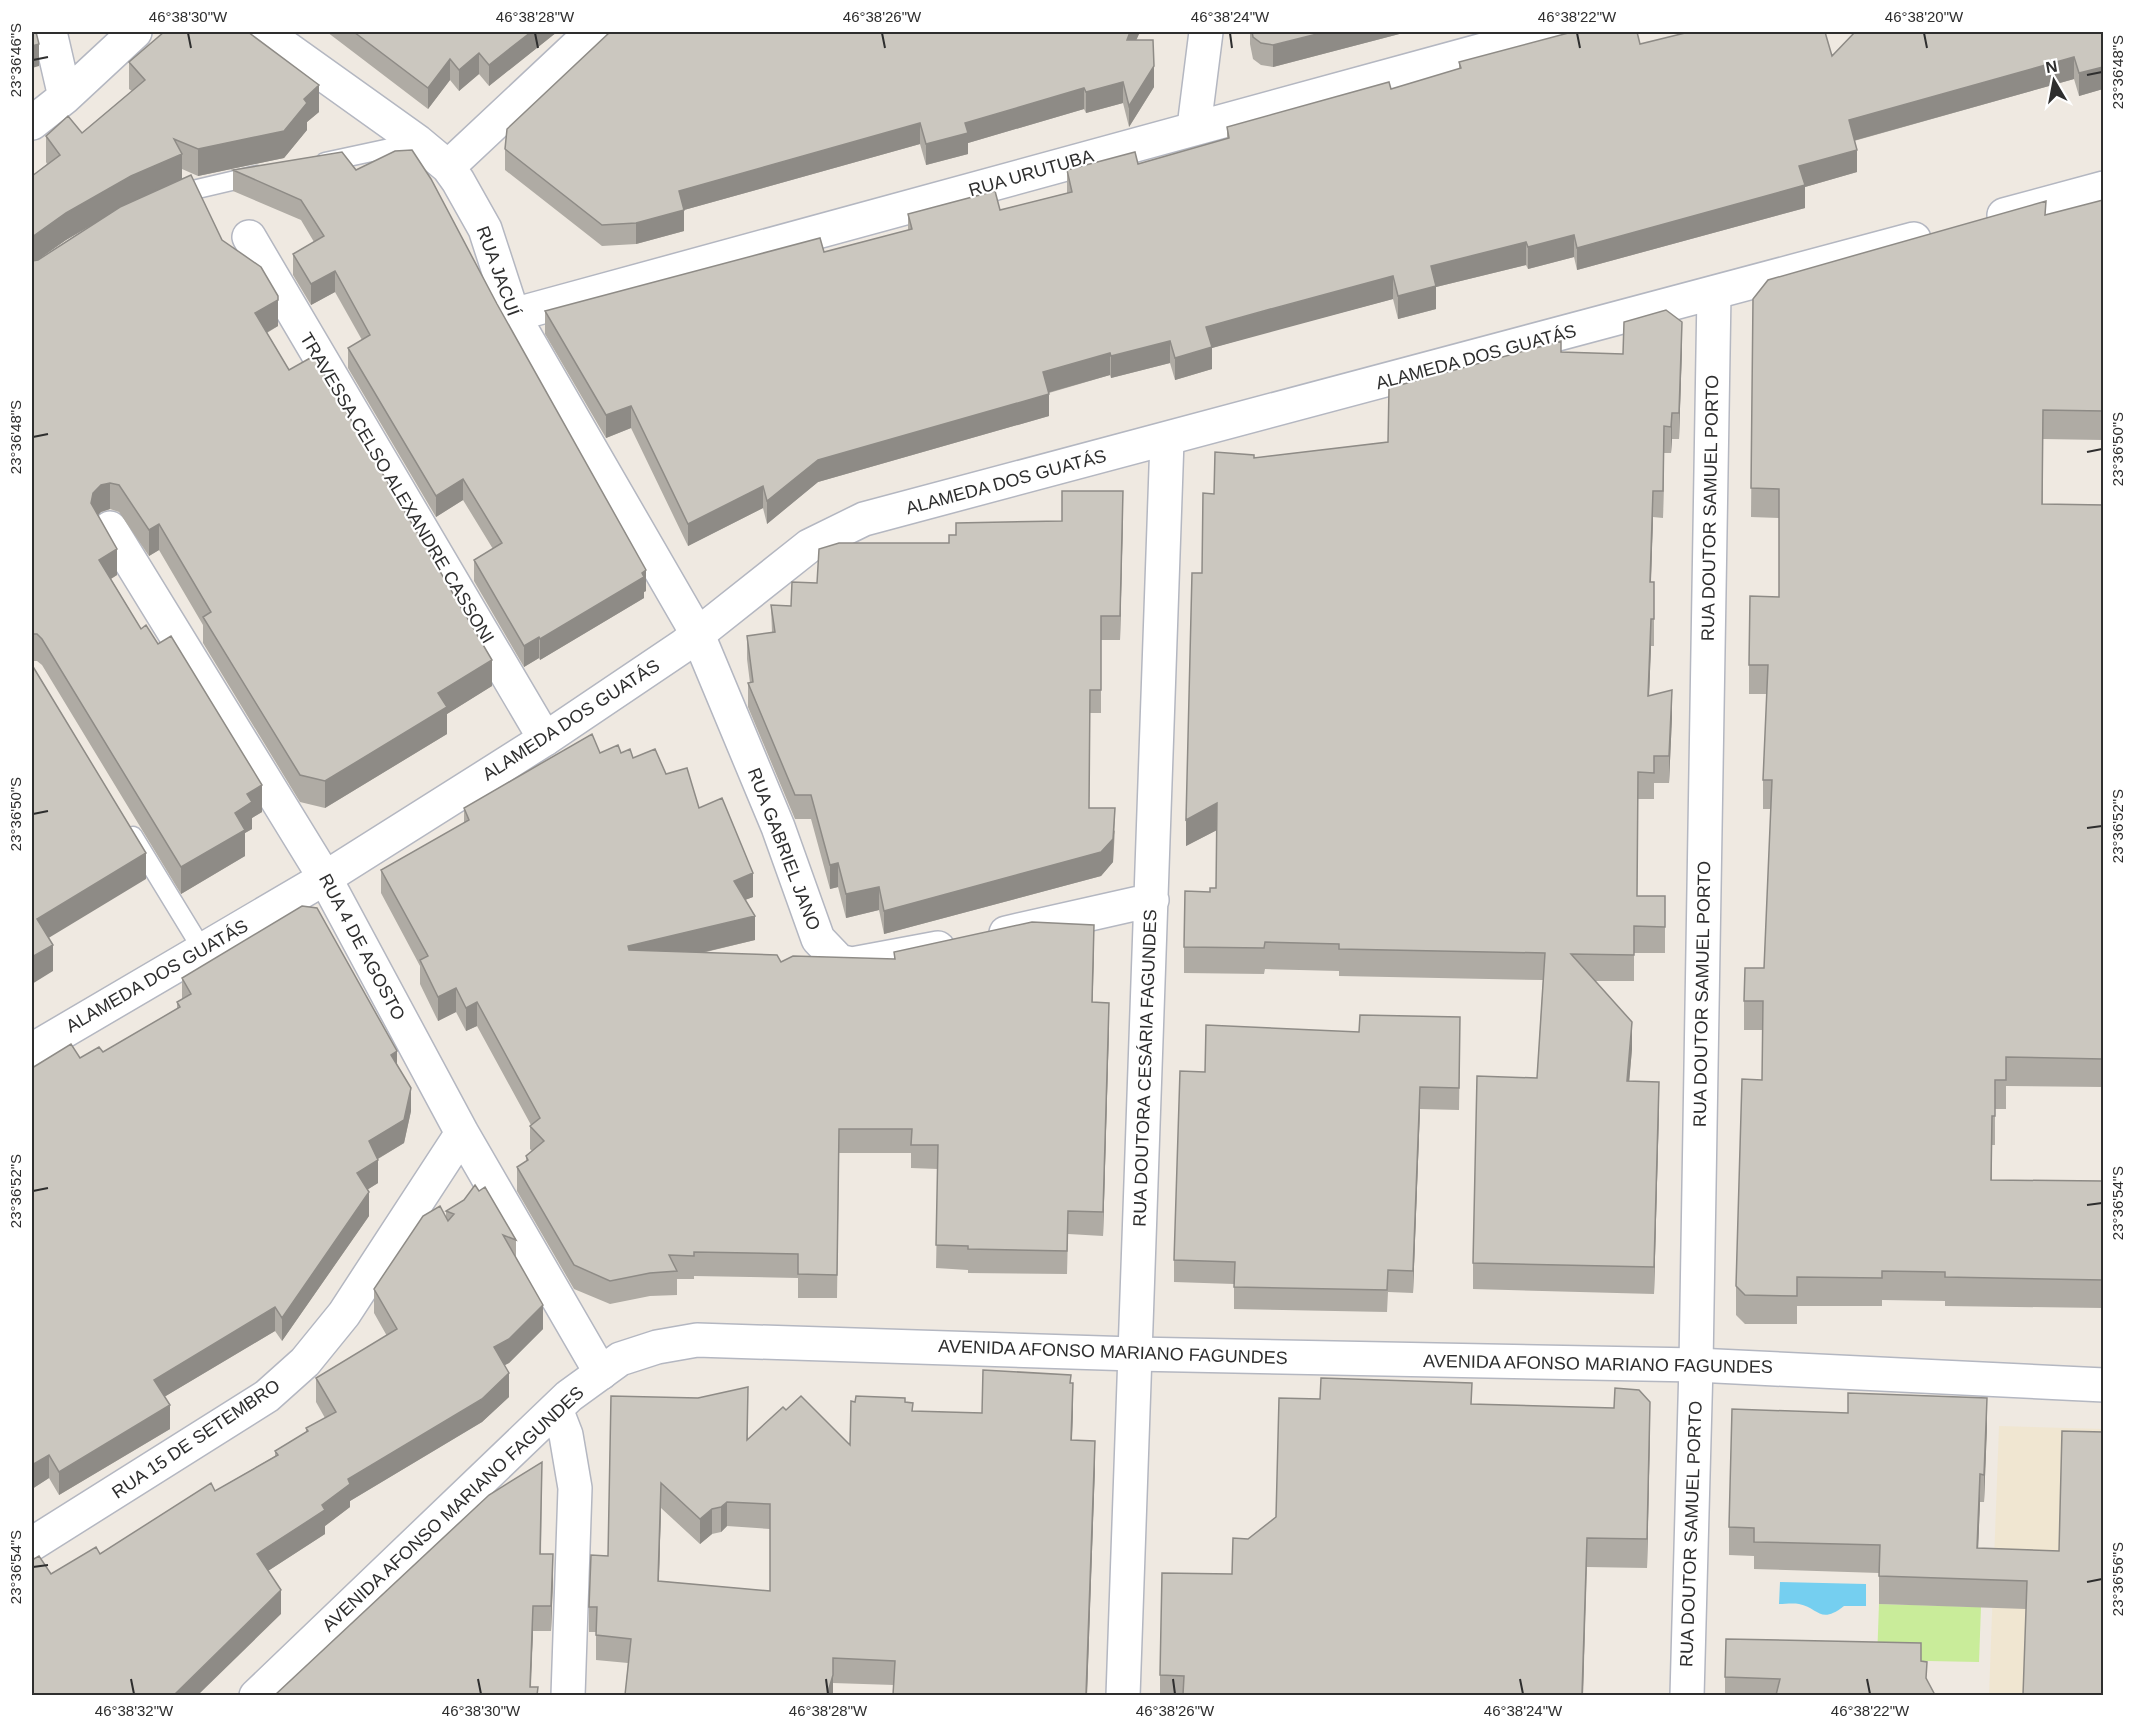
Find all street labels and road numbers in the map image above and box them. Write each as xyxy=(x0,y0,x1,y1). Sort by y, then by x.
street label: RUA URUTUBA xyxy=(966,146,1096,200)
street label: RUA JACUÍ xyxy=(473,223,523,319)
street label: ALAMEDA DOS GUATÁS xyxy=(1374,321,1578,393)
street label: TRAVESSA CELSO ALEXANDRE CASSONI xyxy=(296,329,498,647)
street label: RUA DOUTOR SAMUEL PORTO xyxy=(1698,375,1722,641)
street label: ALAMEDA DOS GUATÁS xyxy=(904,446,1108,518)
street label: ALAMEDA DOS GUATÁS xyxy=(479,655,663,785)
street label: RUA GABRIEL JANO xyxy=(744,765,824,933)
street label: RUA DOUTOR SAMUEL PORTO xyxy=(1690,861,1714,1127)
street label: RUA 4 DE AGOSTO xyxy=(315,870,409,1024)
street label: RUA DOUTORA CESÁRIA FAGUNDES xyxy=(1129,909,1161,1227)
street label: ALAMEDA DOS GUATÁS xyxy=(62,916,252,1036)
street label: AVENIDA AFONSO MARIANO FAGUNDES xyxy=(938,1336,1288,1368)
street label: AVENIDA AFONSO MARIANO FAGUNDES xyxy=(1423,1351,1773,1377)
street label: RUA 15 DE SETEMBRO xyxy=(108,1375,284,1503)
street label: AVENIDA AFONSO MARIANO FAGUNDES xyxy=(318,1382,588,1636)
street label: RUA DOUTOR SAMUEL PORTO xyxy=(1676,1401,1706,1667)

